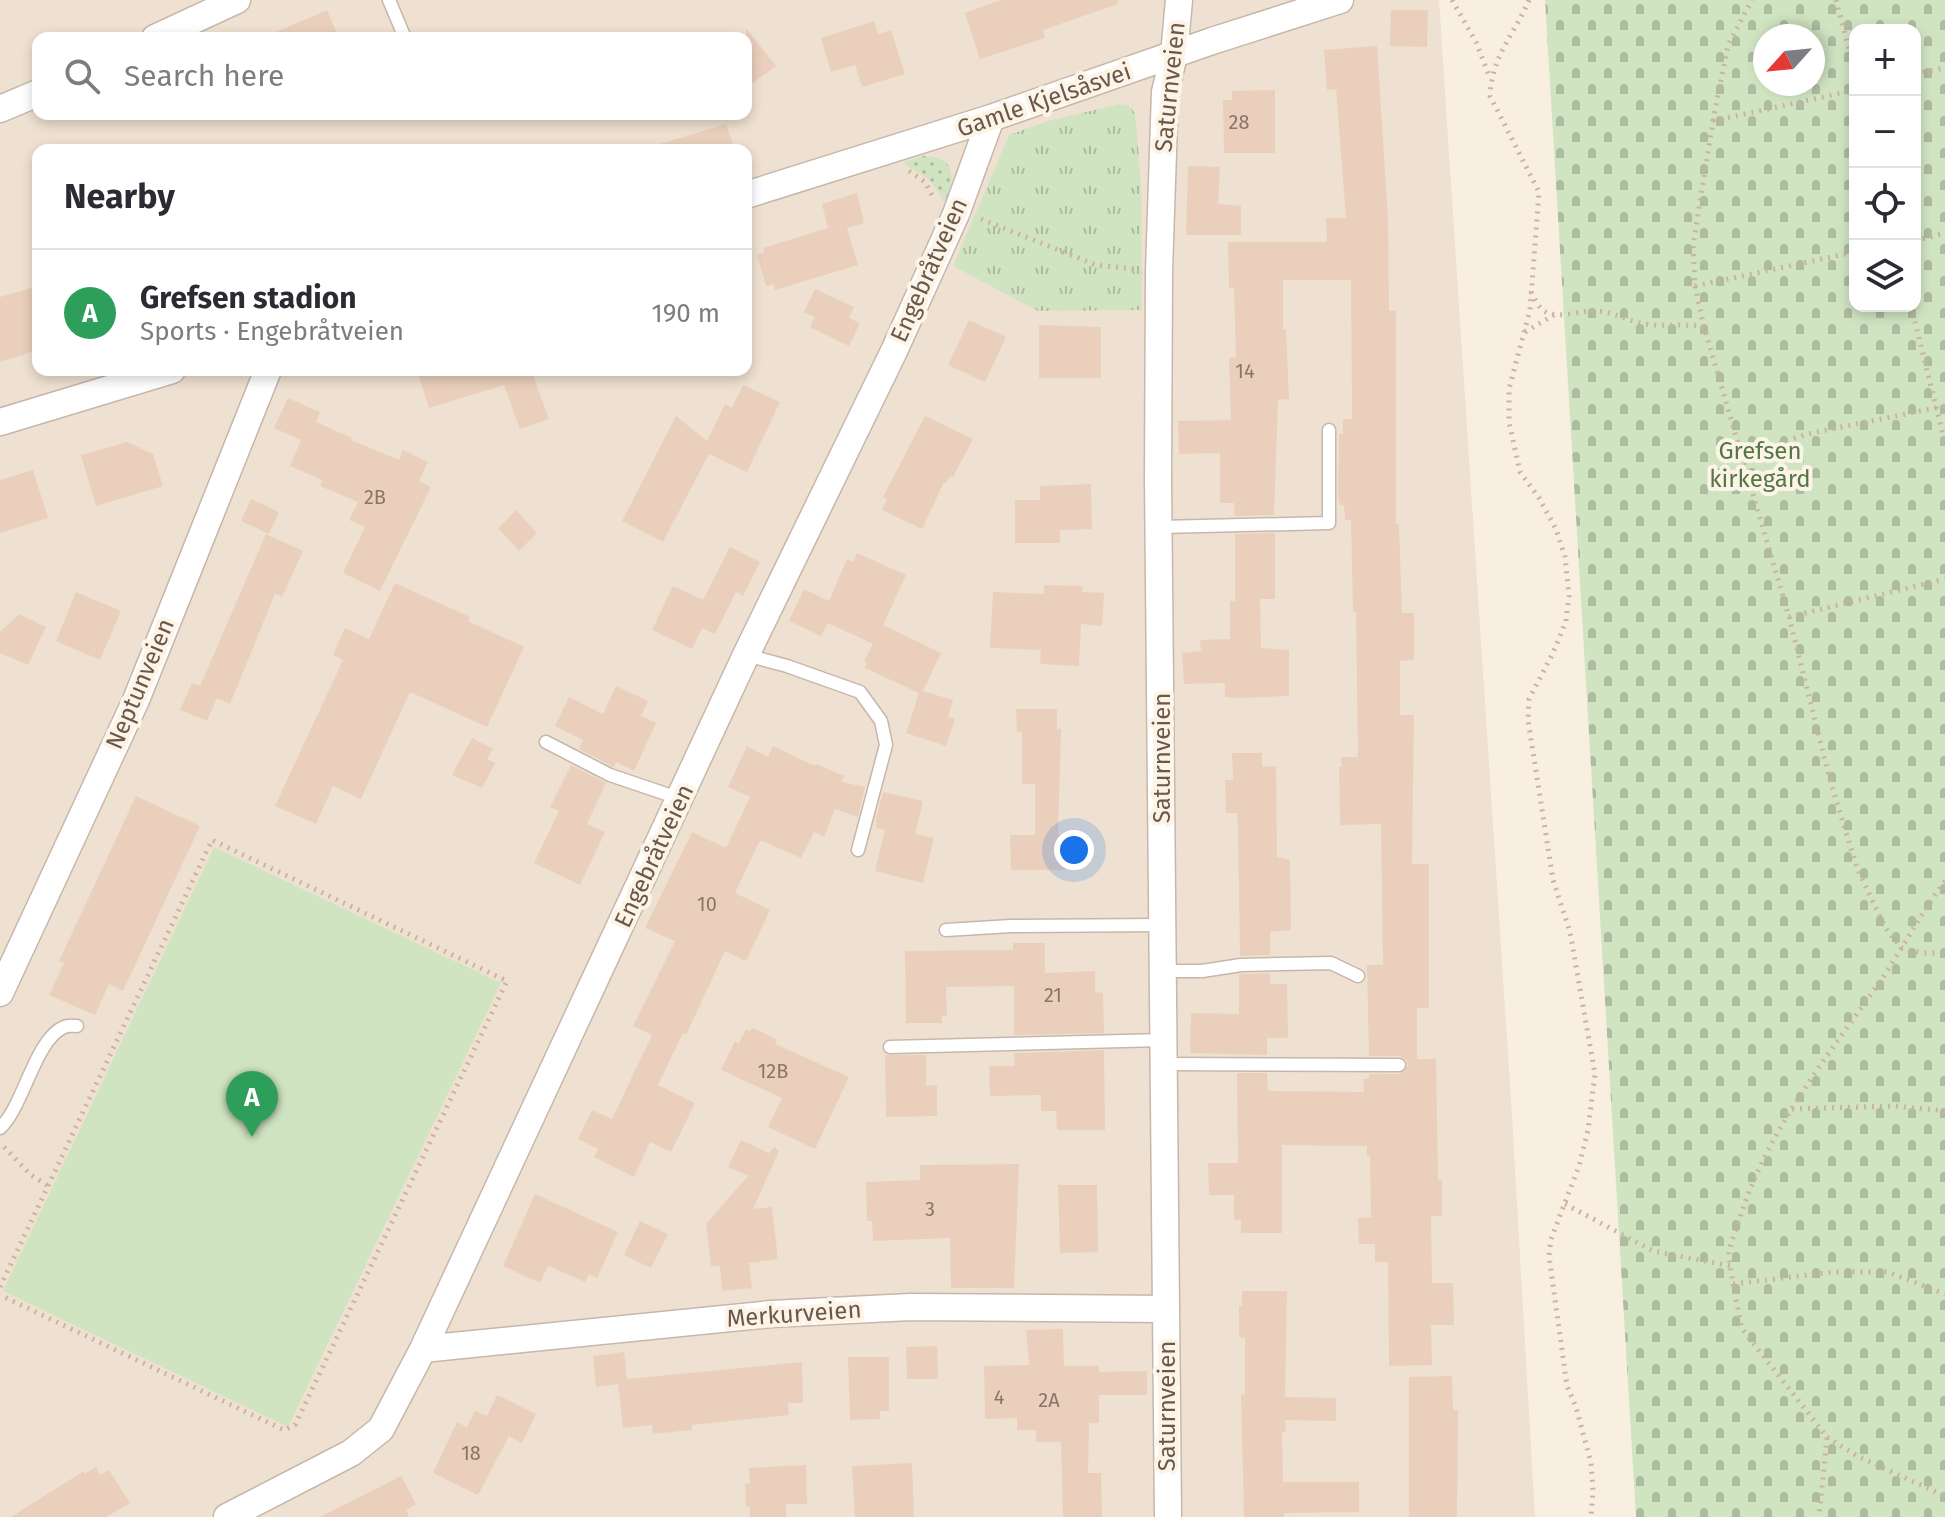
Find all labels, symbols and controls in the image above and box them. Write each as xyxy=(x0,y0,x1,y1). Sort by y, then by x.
street label: Saturnveien xyxy=(1149,21,1191,153)
north arrow xyxy=(1753,24,1825,96)
map controls xyxy=(1849,24,1921,312)
button: + xyxy=(1849,24,1921,96)
search box xyxy=(32,32,752,120)
icon: search xyxy=(60,54,104,98)
street label: Gamle Kjelsåsvei xyxy=(953,57,1135,143)
text: Search here xyxy=(124,58,284,94)
button: − xyxy=(1849,96,1921,168)
house number: 28 xyxy=(1229,110,1249,134)
button: locate xyxy=(1849,168,1921,240)
text: Nearby xyxy=(64,176,175,217)
street label: Engebråtveien xyxy=(885,194,973,346)
button: layers xyxy=(1849,240,1921,312)
text: Grefsen stadion xyxy=(140,280,356,316)
text: A xyxy=(82,298,98,329)
text: 190 m xyxy=(651,298,720,329)
text: Sports · Engebråtveien xyxy=(140,316,404,347)
house number: 14 xyxy=(1235,359,1255,383)
park label: Grefsen kirkegård xyxy=(1709,437,1811,493)
house number: 2B xyxy=(364,485,386,509)
street label: Neptunveien xyxy=(100,615,180,753)
street label: Saturnveien xyxy=(1148,693,1176,823)
street label: Engebråtveien xyxy=(609,780,699,932)
your location xyxy=(1054,830,1094,870)
house number: 10 xyxy=(697,892,717,916)
house number: 21 xyxy=(1044,983,1062,1007)
house number: 12B xyxy=(758,1059,788,1083)
pin: A xyxy=(226,1071,278,1137)
house number: 3 xyxy=(925,1197,935,1221)
street label: Merkurveien xyxy=(726,1295,862,1333)
street label: Saturnveien xyxy=(1153,1341,1181,1471)
house number: 4 xyxy=(994,1385,1005,1409)
house number: 2A xyxy=(1038,1388,1060,1412)
house number: 18 xyxy=(461,1441,481,1465)

